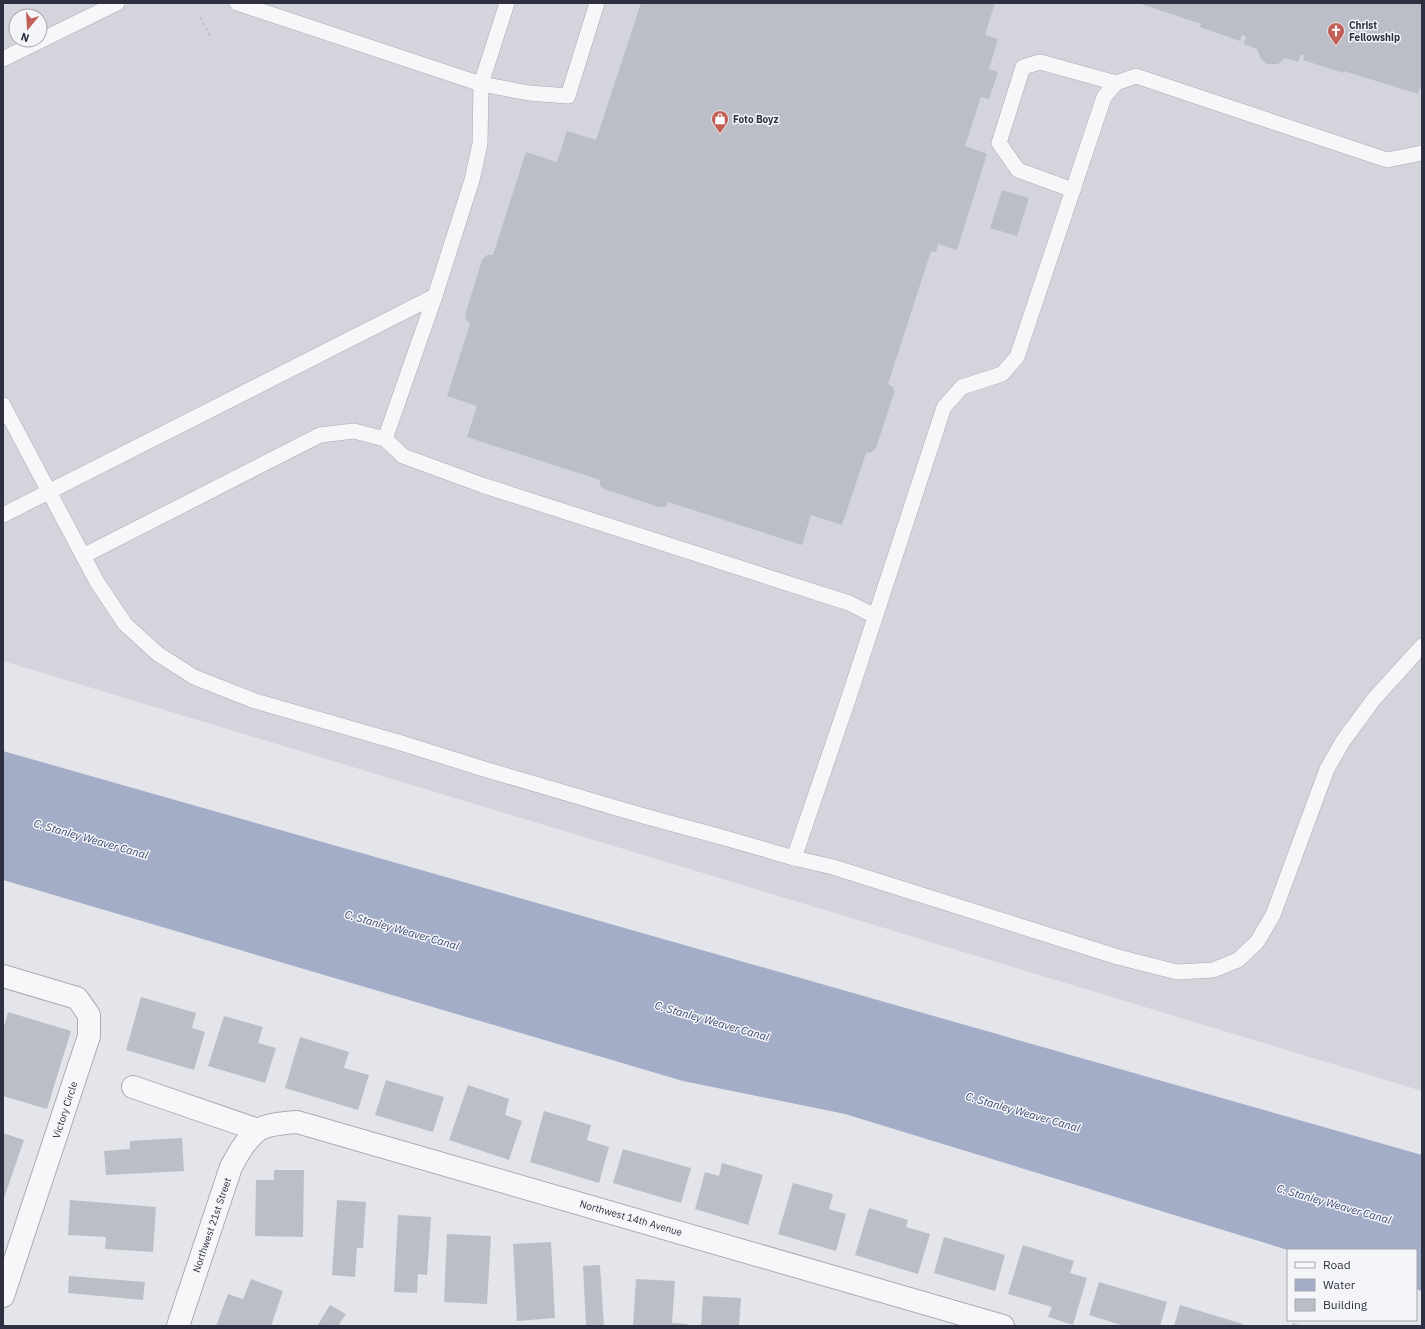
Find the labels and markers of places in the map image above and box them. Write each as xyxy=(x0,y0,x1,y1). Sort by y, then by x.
place label: Christ Fellowship xyxy=(1349,19,1400,44)
church icon: Christ Fellowship xyxy=(1326,21,1346,46)
shop icon: Foto Boyz xyxy=(710,109,730,134)
place label: Foto Boyz xyxy=(733,113,779,126)

